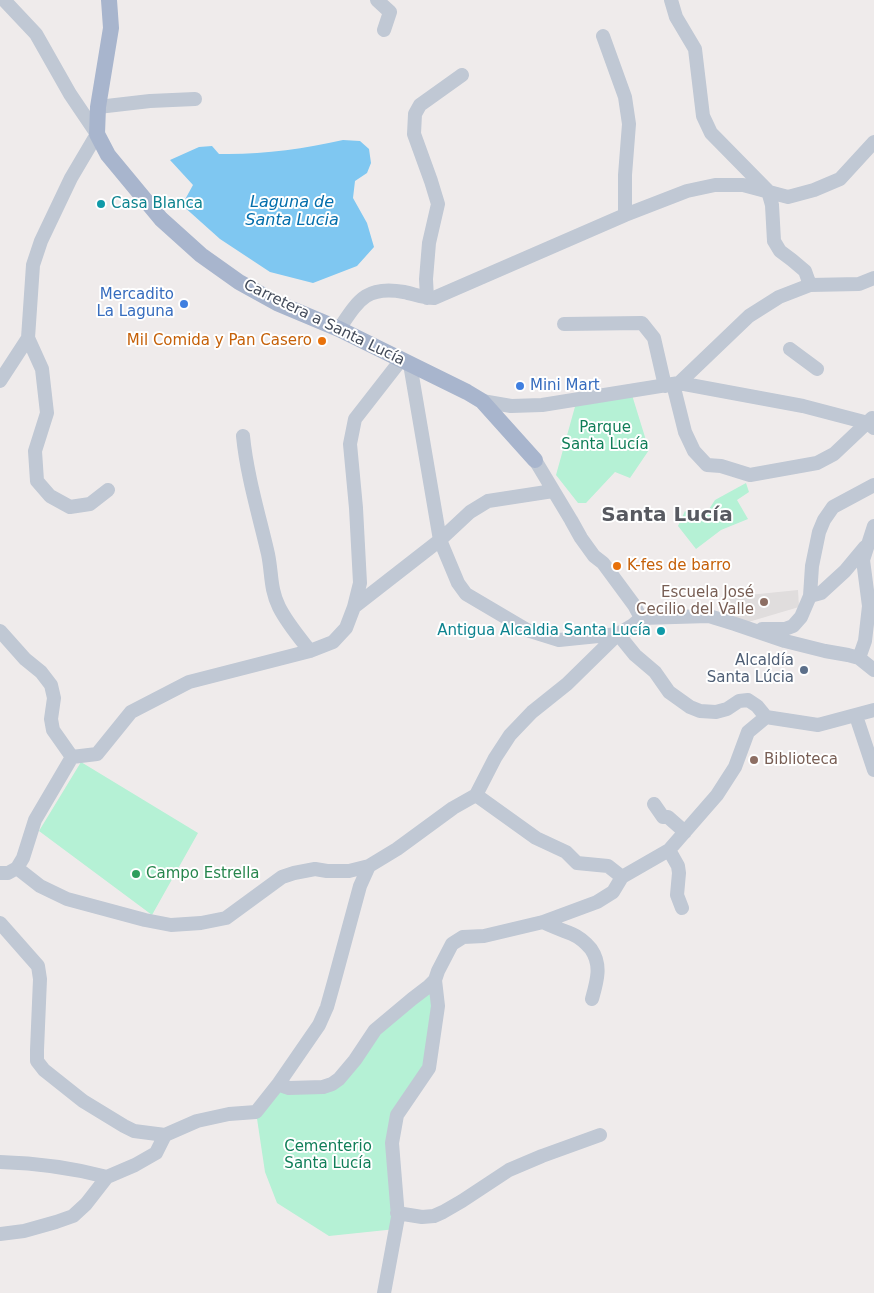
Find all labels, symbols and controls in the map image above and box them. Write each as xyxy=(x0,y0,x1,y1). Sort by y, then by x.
water label: Laguna de Santa Lucia xyxy=(245,193,339,231)
place label: Casa Blanca xyxy=(111,195,203,213)
marker: Casa Blanca xyxy=(95,198,107,210)
street label: Carretera a Santa Lucía xyxy=(240,276,408,370)
place label: Mercadito La Laguna xyxy=(96,286,174,321)
marker: Mercadito La Laguna xyxy=(178,298,190,310)
place label: Mil Comida y Pan Casero xyxy=(127,332,312,350)
marker: Mil Comida y Pan Casero xyxy=(316,335,328,347)
place label: Mini Mart xyxy=(530,377,600,395)
marker: Mini Mart xyxy=(514,380,526,392)
park label: Parque Santa Lucía xyxy=(561,419,649,454)
district label: Santa Lucía xyxy=(601,504,733,528)
place label: K-fes de barro xyxy=(627,557,731,575)
marker: K-fes de barro xyxy=(611,560,623,572)
place label: Escuela José Cecilio del Valle xyxy=(636,584,754,619)
marker: Escuela José Cecilio del Valle xyxy=(758,596,770,608)
place label: Antigua Alcaldia Santa Lucía xyxy=(437,622,651,640)
marker: Antigua Alcaldia Santa Lucía xyxy=(655,625,667,637)
place label: Alcaldía Santa Lúcia xyxy=(707,652,794,687)
marker: Alcaldía Santa Lúcia xyxy=(798,664,810,676)
place label: Biblioteca xyxy=(764,751,838,769)
marker: Biblioteca xyxy=(748,754,760,766)
place label: Campo Estrella xyxy=(146,865,260,883)
marker: Campo Estrella xyxy=(130,868,142,880)
park label: Cementerio Santa Lucía xyxy=(284,1138,372,1173)

